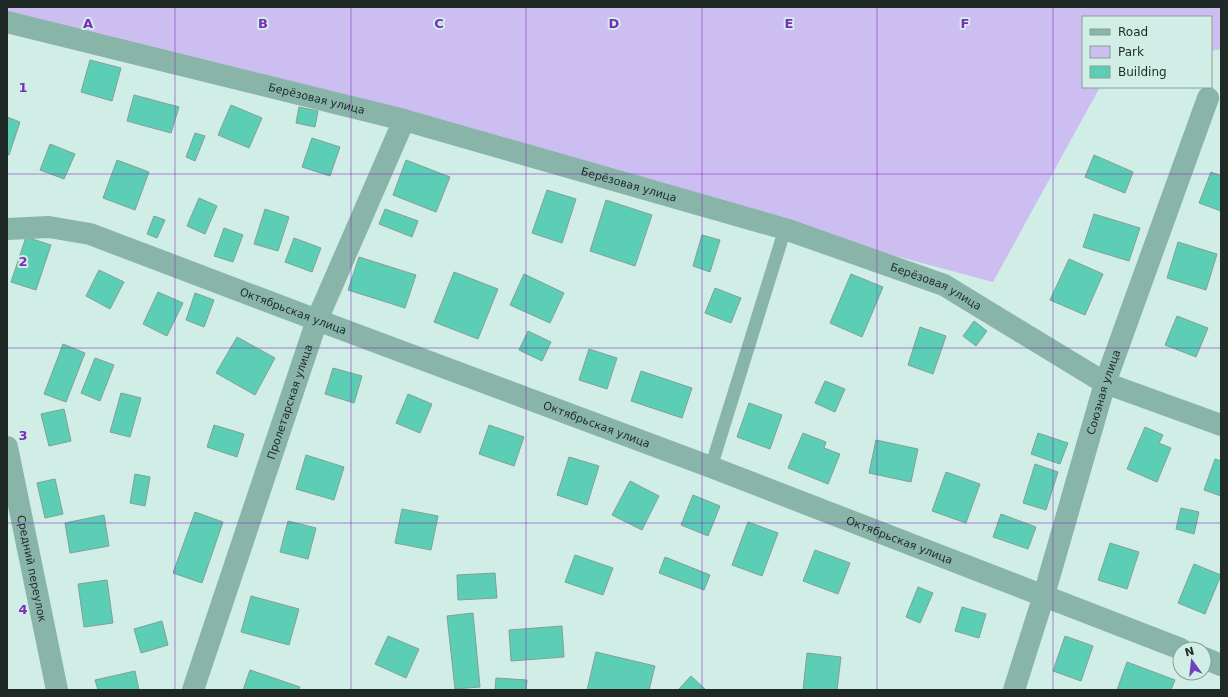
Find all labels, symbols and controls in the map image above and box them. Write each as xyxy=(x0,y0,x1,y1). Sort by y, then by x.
text: A xyxy=(83,16,93,31)
text: B xyxy=(258,16,268,31)
text: C xyxy=(434,16,444,31)
text: D xyxy=(609,16,620,31)
text: E xyxy=(785,16,793,31)
text: F xyxy=(961,16,969,31)
legend xyxy=(1082,16,1212,88)
text: Road xyxy=(1118,25,1148,39)
text: Park xyxy=(1118,45,1144,59)
text: Building xyxy=(1118,65,1167,79)
text: 1 xyxy=(18,80,28,95)
street label: Берёзовая улица xyxy=(267,80,366,117)
street label: Берёзовая улица xyxy=(580,165,678,204)
text: 2 xyxy=(18,254,28,269)
street label: Берёзовая улица xyxy=(889,260,984,313)
street label: Октябрьская улица xyxy=(238,285,349,337)
street label: Пролетарская улица xyxy=(264,343,315,461)
street label: Союзная улица xyxy=(1084,348,1123,436)
street label: Октябрьская улица xyxy=(541,399,652,450)
text: 3 xyxy=(18,428,28,443)
street label: Октябрьская улица xyxy=(844,513,955,566)
street label: Средний переулок xyxy=(15,514,49,623)
text: 4 xyxy=(18,602,28,617)
north arrow xyxy=(1172,641,1212,681)
text: N xyxy=(1183,644,1196,659)

